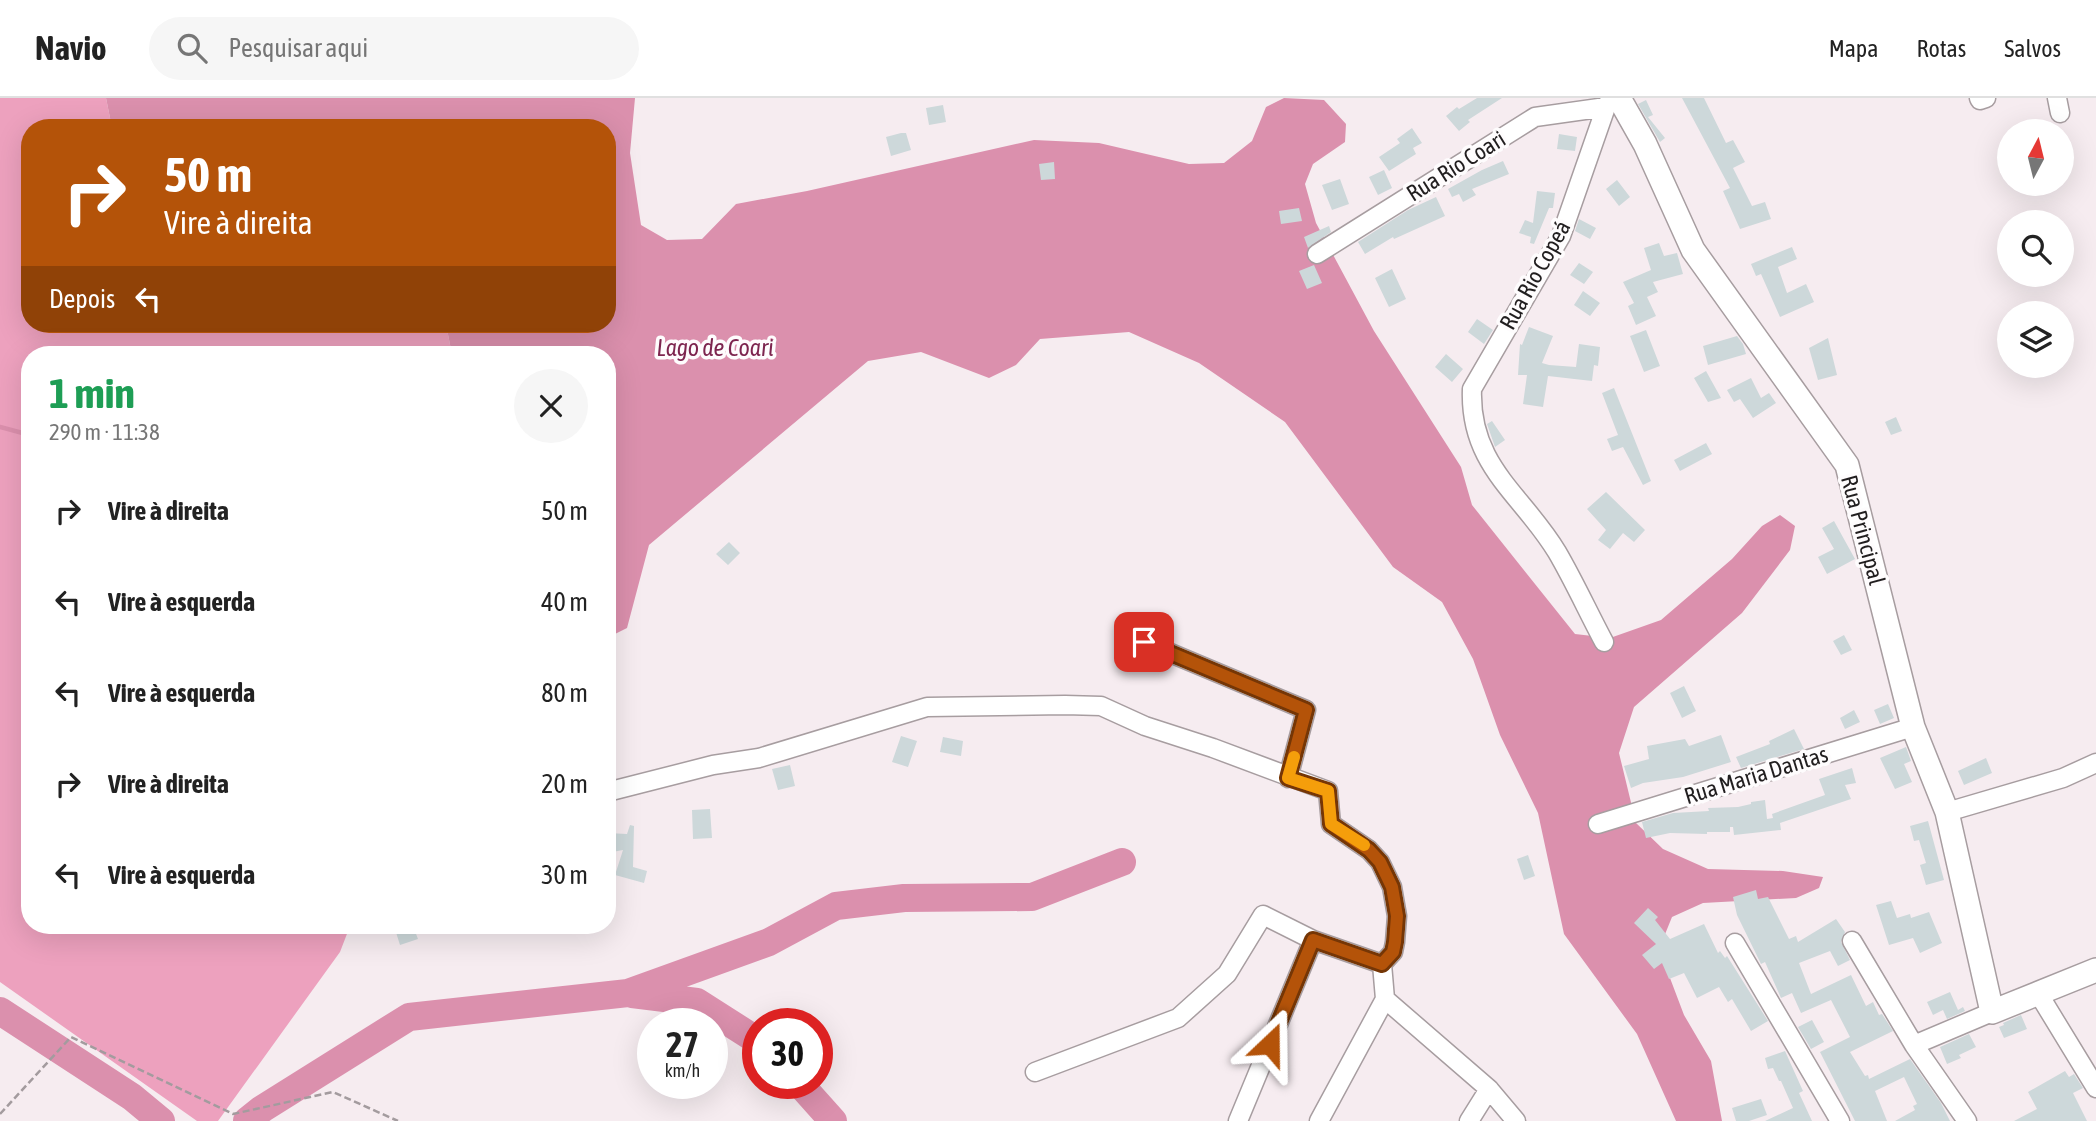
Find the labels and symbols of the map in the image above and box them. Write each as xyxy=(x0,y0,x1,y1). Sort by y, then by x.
north arrow xyxy=(1997,119,2074,196)
street label: Rua Rio Coari xyxy=(1402,126,1510,206)
street label: Rua Rio Copeá xyxy=(1494,216,1576,334)
water label: Lago de Coari xyxy=(656,334,774,361)
street label: Rua Principal xyxy=(1836,472,1890,588)
pin xyxy=(1114,612,1174,672)
street label: Rua Maria Dantas xyxy=(1681,741,1831,809)
position arrow xyxy=(1233,1007,1307,1081)
speed limit sign: 30 xyxy=(742,1008,833,1099)

